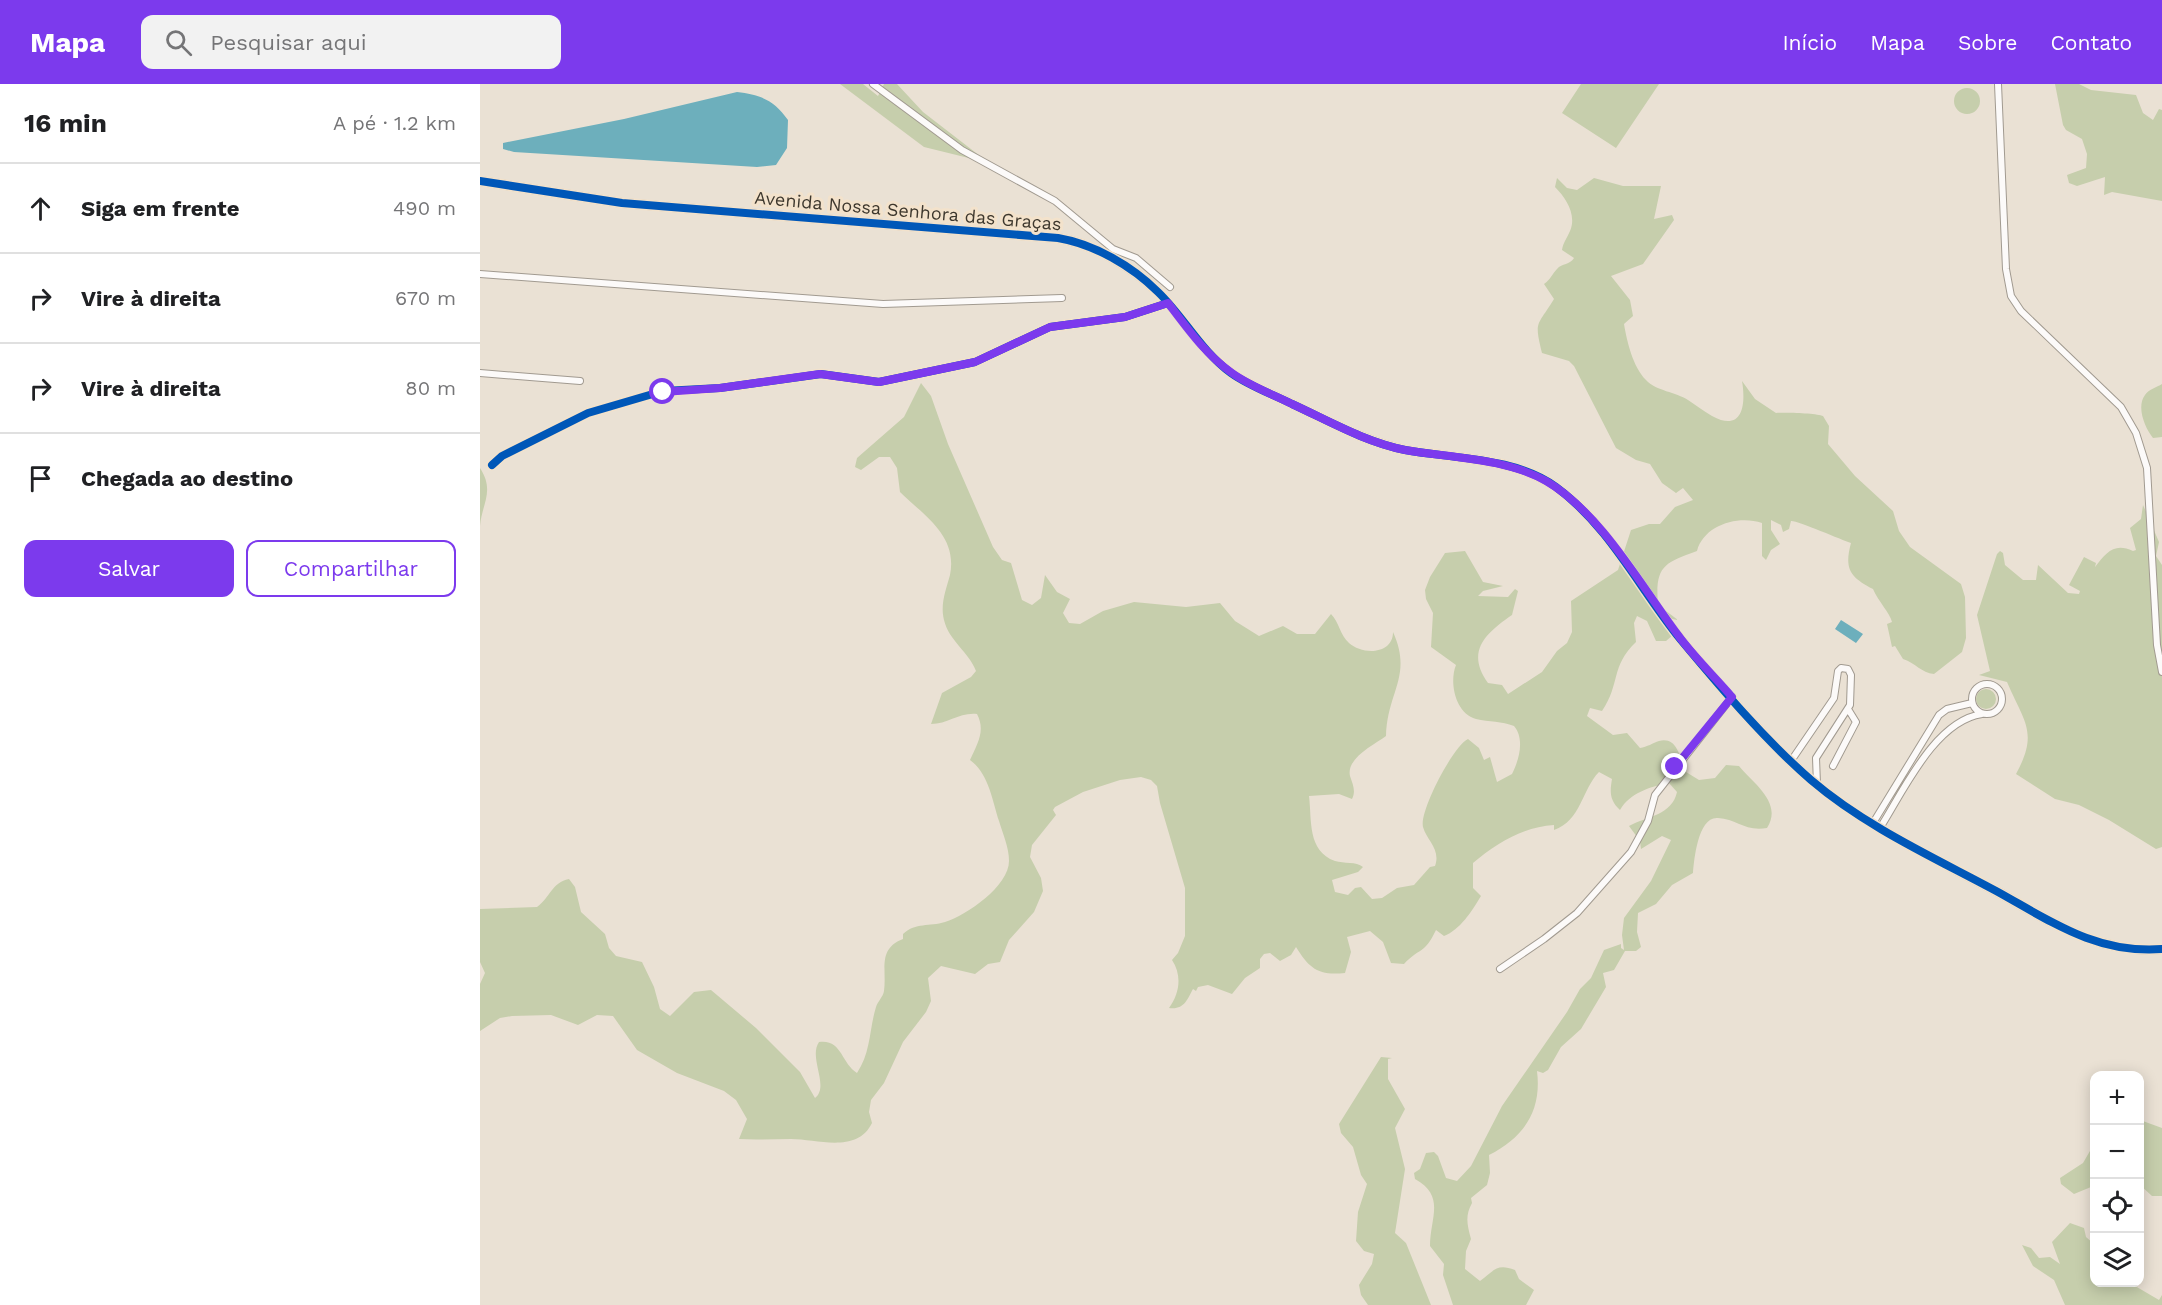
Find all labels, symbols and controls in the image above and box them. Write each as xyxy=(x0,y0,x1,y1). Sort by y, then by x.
search box xyxy=(141,15,561,69)
text: Mapa xyxy=(30,26,105,59)
icon: search xyxy=(162,26,195,59)
text: Pesquisar aqui xyxy=(210,30,367,55)
text: Início xyxy=(1782,30,1837,55)
text: Mapa xyxy=(1870,30,1925,55)
text: Sobre xyxy=(1958,30,2017,55)
text: Contato xyxy=(2050,30,2132,55)
text: 16 min xyxy=(24,108,107,138)
text: A pé · 1.2 km xyxy=(333,111,456,135)
street label: Avenida Nossa Senhora das Graças xyxy=(754,187,1062,234)
icon: ahead xyxy=(24,192,57,225)
text: Siga em frente xyxy=(81,196,239,221)
text: 490 m xyxy=(393,196,456,220)
icon: right xyxy=(24,282,57,315)
text: Vire à direita xyxy=(81,286,221,311)
text: 670 m xyxy=(395,286,456,310)
icon: right xyxy=(24,372,57,405)
text: Vire à direita xyxy=(81,376,221,401)
text: 80 m xyxy=(405,376,456,400)
route start xyxy=(649,378,675,404)
icon: arrive xyxy=(24,462,57,495)
text: Chegada ao destino xyxy=(81,466,293,491)
button: Salvar xyxy=(24,540,234,597)
button: Compartilhar xyxy=(246,540,456,597)
route end xyxy=(1661,753,1687,779)
map controls xyxy=(2090,1071,2144,1287)
button: + xyxy=(2090,1071,2144,1125)
button: − xyxy=(2090,1125,2144,1179)
button: locate xyxy=(2090,1179,2144,1233)
button: layers xyxy=(2090,1233,2144,1287)

